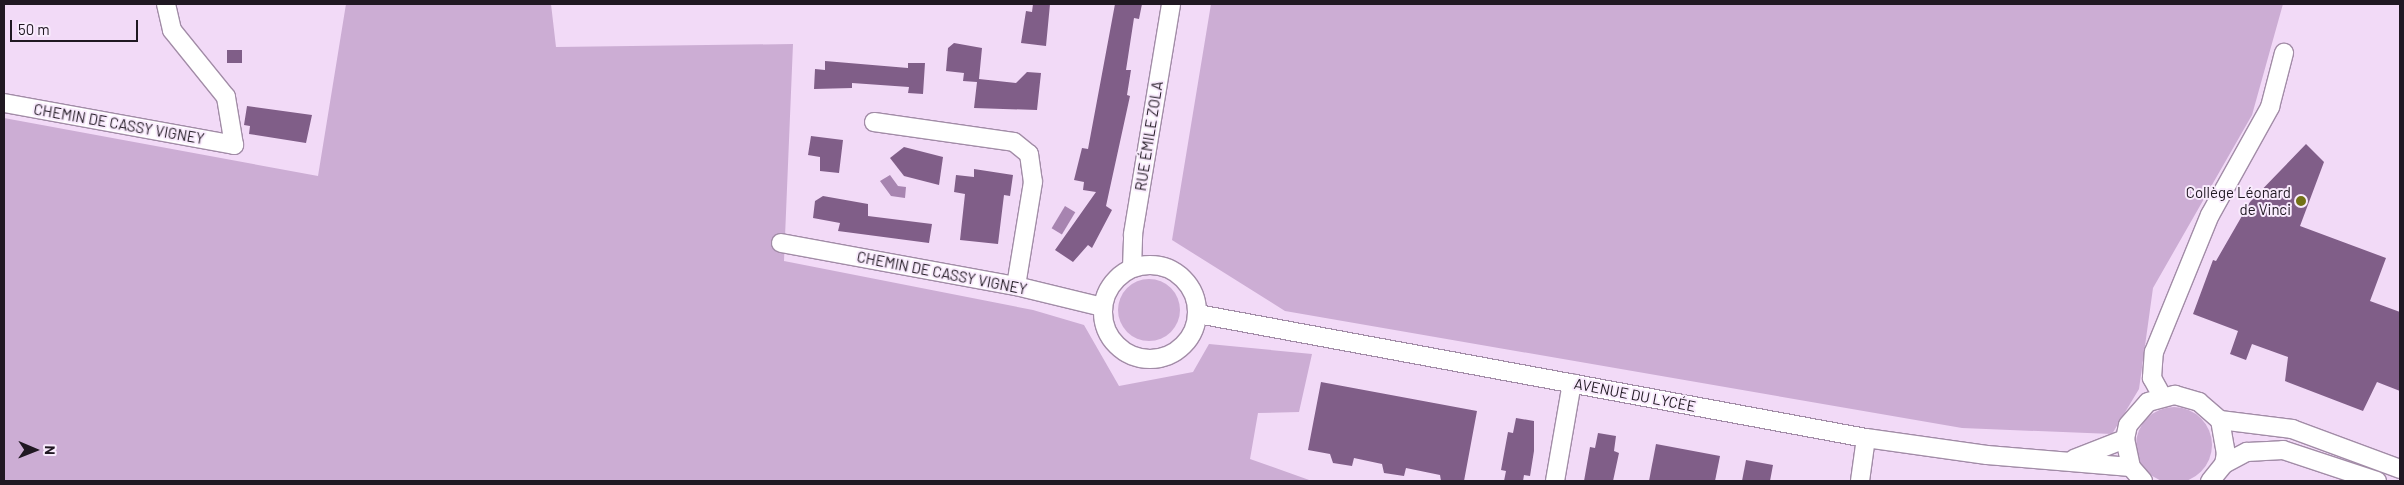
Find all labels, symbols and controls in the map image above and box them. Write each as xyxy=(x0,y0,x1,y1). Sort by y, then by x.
scale bar xyxy=(12,10,140,42)
text: 50 m xyxy=(18,20,50,38)
street label: RUE ÉMILE ZOLA xyxy=(1131,80,1167,192)
street label: CHEMIN DE CASSY VIGNEY xyxy=(32,100,206,148)
place label: Collège Léonard de Vinci xyxy=(2186,183,2291,218)
marker: Collège Léonard de Vinci xyxy=(2295,195,2307,207)
street label: CHEMIN DE CASSY VIGNEY xyxy=(855,248,1029,298)
street label: AVENUE DU LYCÉE xyxy=(1573,374,1697,416)
north arrow xyxy=(10,425,60,475)
text: N xyxy=(42,445,59,455)

